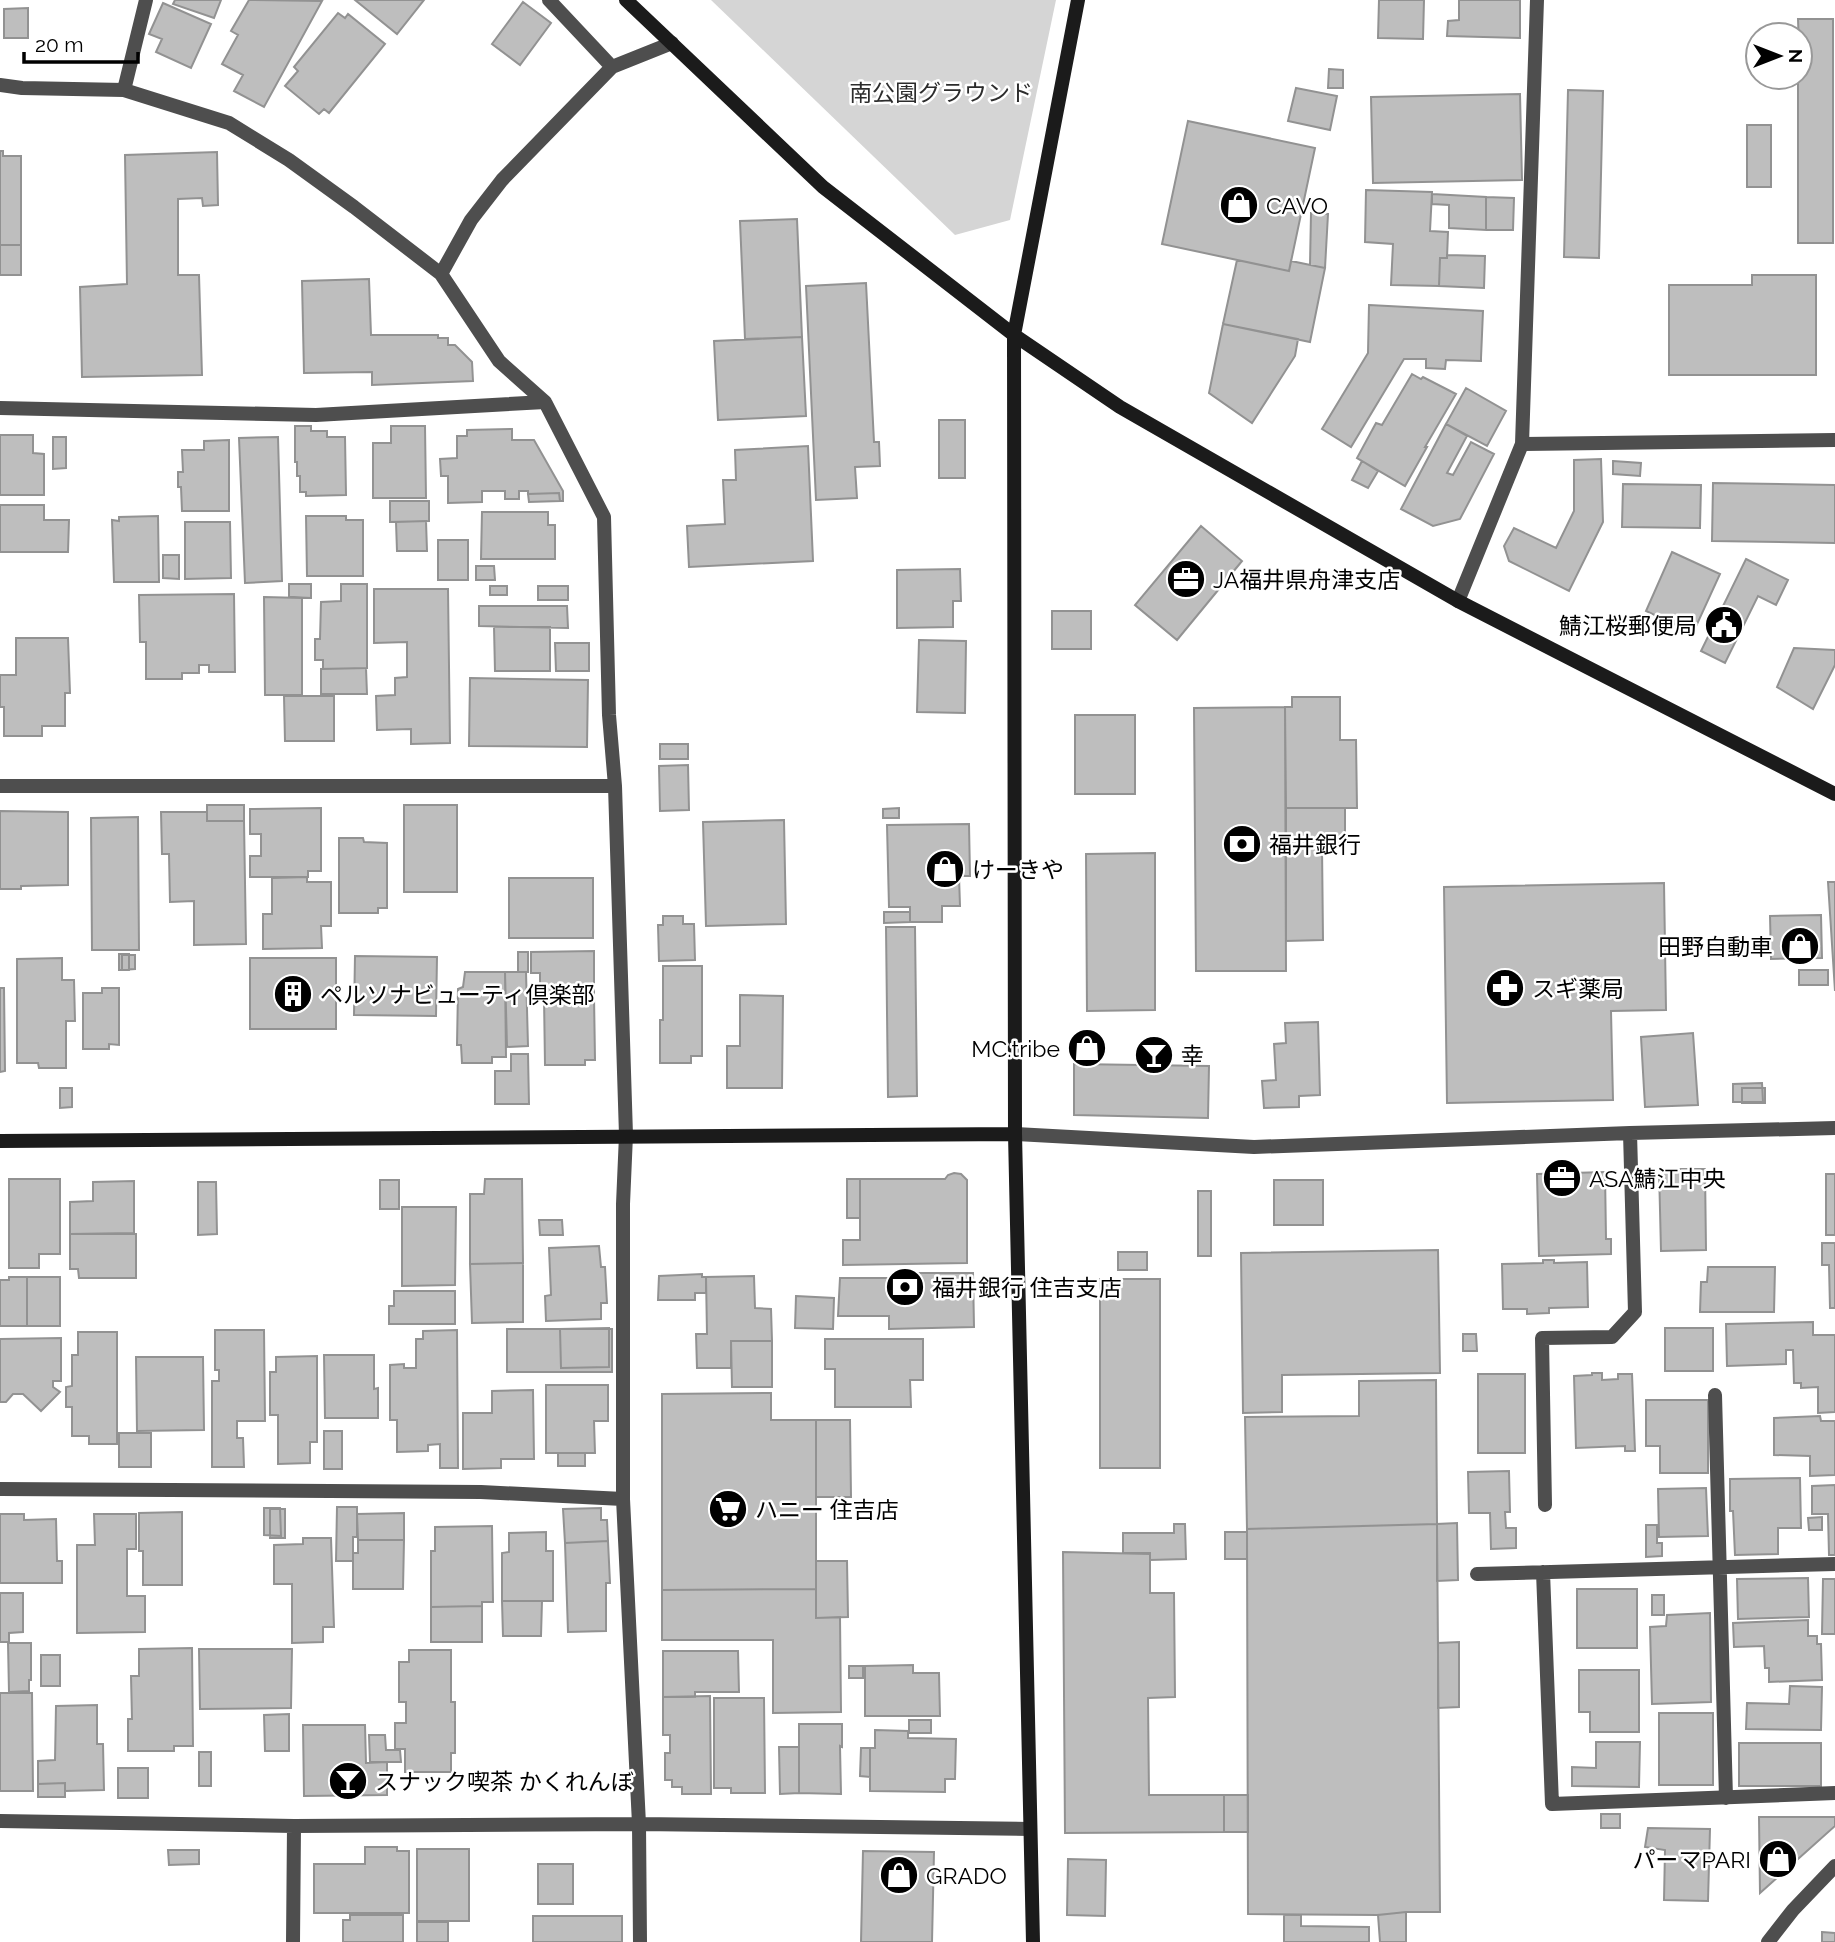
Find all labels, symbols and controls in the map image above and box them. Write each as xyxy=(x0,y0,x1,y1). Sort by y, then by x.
scale bar xyxy=(24,21,138,65)
north arrow xyxy=(1744,21,1814,91)
text: 20 m xyxy=(35,32,83,57)
text: N xyxy=(1785,49,1807,63)
park label: 南公園グラウンド xyxy=(849,79,1033,106)
shop icon: CAVO xyxy=(1218,184,1260,226)
place label: CAVO xyxy=(1266,192,1328,219)
office icon: JA福井県舟津支店 xyxy=(1165,558,1207,600)
place label: JA福井県舟津支店 xyxy=(1213,566,1400,593)
public building icon: 鯖江桜郵便局 xyxy=(1703,604,1745,646)
place label: 鯖江桜郵便局 xyxy=(1559,612,1697,639)
bank icon: 福井銀行 xyxy=(1221,823,1263,865)
place label: 福井銀行 xyxy=(1269,831,1361,858)
shop icon: けーきや xyxy=(924,848,966,890)
place label: けーきや xyxy=(972,856,1064,883)
shop icon: 田野自動車 xyxy=(1779,925,1821,967)
place label: 田野自動車 xyxy=(1658,933,1773,960)
pharmacy icon: スギ薬局 xyxy=(1484,967,1526,1009)
building icon: ペルソナビューティ倶楽部 xyxy=(272,973,314,1015)
place label: スギ薬局 xyxy=(1532,975,1624,1002)
place label: ペルソナビューティ倶楽部 xyxy=(320,981,595,1008)
shop icon: MC.tribe xyxy=(1066,1027,1108,1069)
bar icon: 幸 xyxy=(1133,1034,1175,1076)
place label: MC.tribe xyxy=(971,1035,1060,1062)
place label: 幸 xyxy=(1181,1042,1204,1069)
office icon: ASA鯖江中央 xyxy=(1541,1157,1583,1199)
place label: ASA鯖江中央 xyxy=(1589,1165,1726,1192)
bank icon: 福井銀行 住吉支店 xyxy=(884,1266,926,1308)
place label: 福井銀行 住吉支店 xyxy=(932,1274,1122,1301)
supermarket icon: ハニー 住吉店 xyxy=(707,1488,749,1530)
place label: ハニー 住吉店 xyxy=(755,1496,899,1523)
bar icon: スナック喫茶 かくれんぼ xyxy=(327,1760,369,1802)
place label: スナック喫茶 かくれんぼ xyxy=(375,1768,634,1795)
shop icon: パーマPARI xyxy=(1757,1838,1799,1880)
place label: パーマPARI xyxy=(1633,1846,1751,1873)
shop icon: GRADO xyxy=(878,1854,920,1896)
place label: GRADO xyxy=(926,1862,1007,1889)

